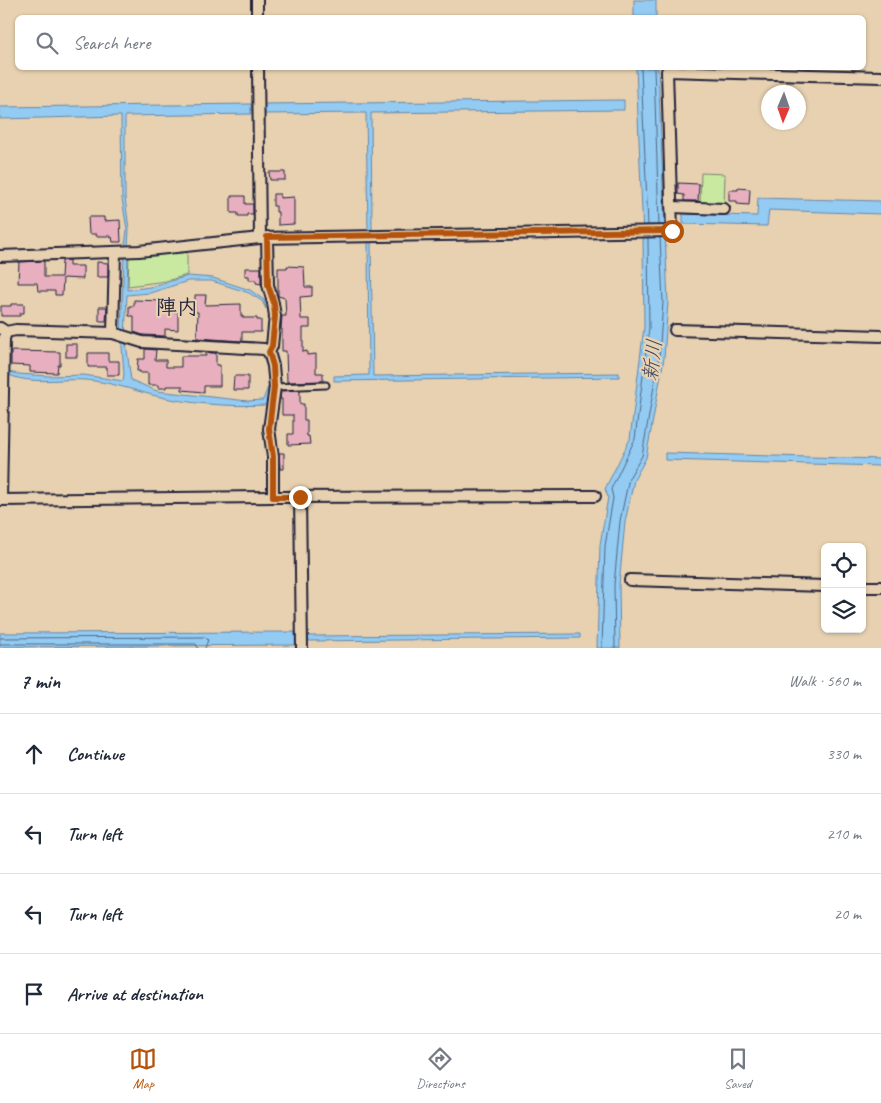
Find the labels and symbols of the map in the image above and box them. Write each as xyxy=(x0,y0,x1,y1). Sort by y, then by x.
north arrow xyxy=(761,85,806,130)
route start xyxy=(661,220,684,243)
district label: 陣内 xyxy=(156,294,198,320)
water label: 新川 xyxy=(637,338,667,382)
route end xyxy=(289,486,312,509)

